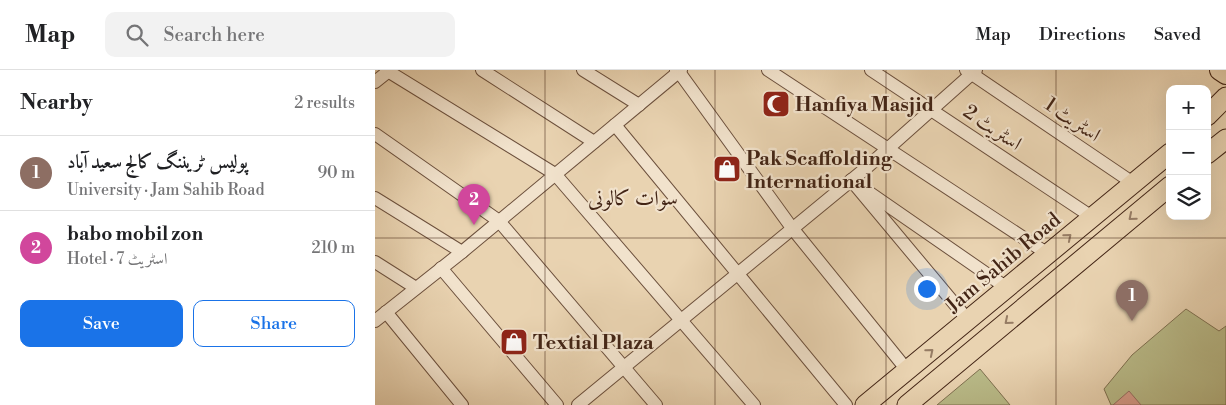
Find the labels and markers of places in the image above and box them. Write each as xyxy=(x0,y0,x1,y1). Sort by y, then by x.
mosque icon: Hanfiya Masjid xyxy=(761,89,791,119)
place label: Hanfiya Masjid xyxy=(795,93,935,118)
place label: Pak Scaffolding International xyxy=(746,147,893,195)
shop icon: Pak Scaffolding International xyxy=(712,154,742,184)
pin: 2 xyxy=(458,184,490,225)
pin: 1 xyxy=(1116,280,1148,321)
shop icon: Textial Plaza xyxy=(499,327,529,357)
place label: Textial Plaza xyxy=(533,331,654,356)

